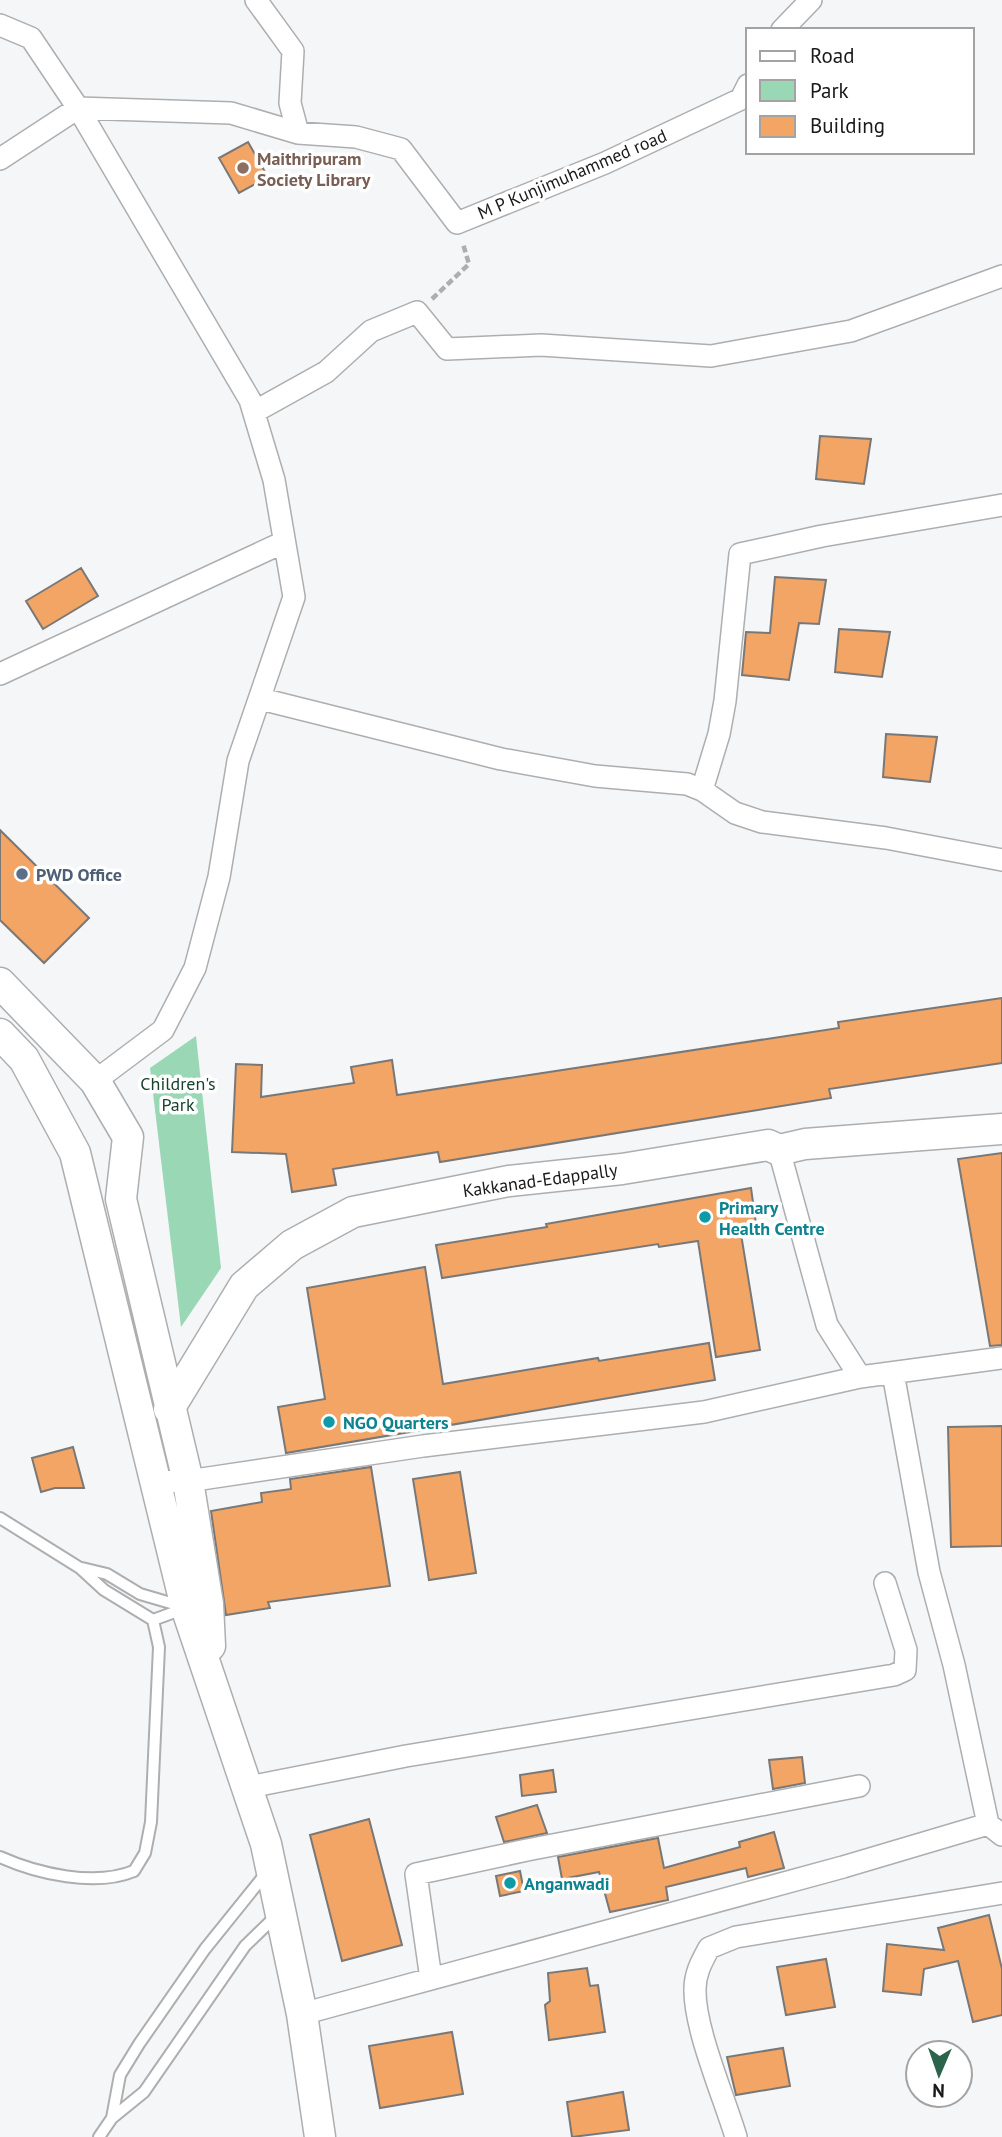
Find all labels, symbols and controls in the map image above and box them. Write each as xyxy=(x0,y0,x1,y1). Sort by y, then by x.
legend xyxy=(746,28,974,154)
text: Road xyxy=(810,42,854,69)
text: Park xyxy=(810,77,849,104)
text: Building xyxy=(810,112,885,139)
street label: M P Kunjimuhammed road xyxy=(474,124,670,224)
place label: Maithripuram Society Library xyxy=(257,147,371,191)
marker: Maithripuram Society Library xyxy=(235,160,251,176)
place label: PWD Office xyxy=(36,863,122,886)
marker: PWD Office xyxy=(14,866,30,882)
park label: Children's Park xyxy=(140,1072,216,1116)
street label: Kakkanad-Edappally xyxy=(461,1158,619,1202)
place label: Primary Health Centre xyxy=(719,1196,825,1240)
marker: Primary Health Centre xyxy=(697,1209,713,1225)
place label: NGO Quarters xyxy=(343,1411,449,1434)
marker: NGO Quarters xyxy=(321,1414,337,1430)
place label: Anganwadi xyxy=(524,1872,610,1895)
marker: Anganwadi xyxy=(502,1875,518,1891)
north arrow xyxy=(904,2039,974,2109)
text: N xyxy=(932,2079,945,2103)

